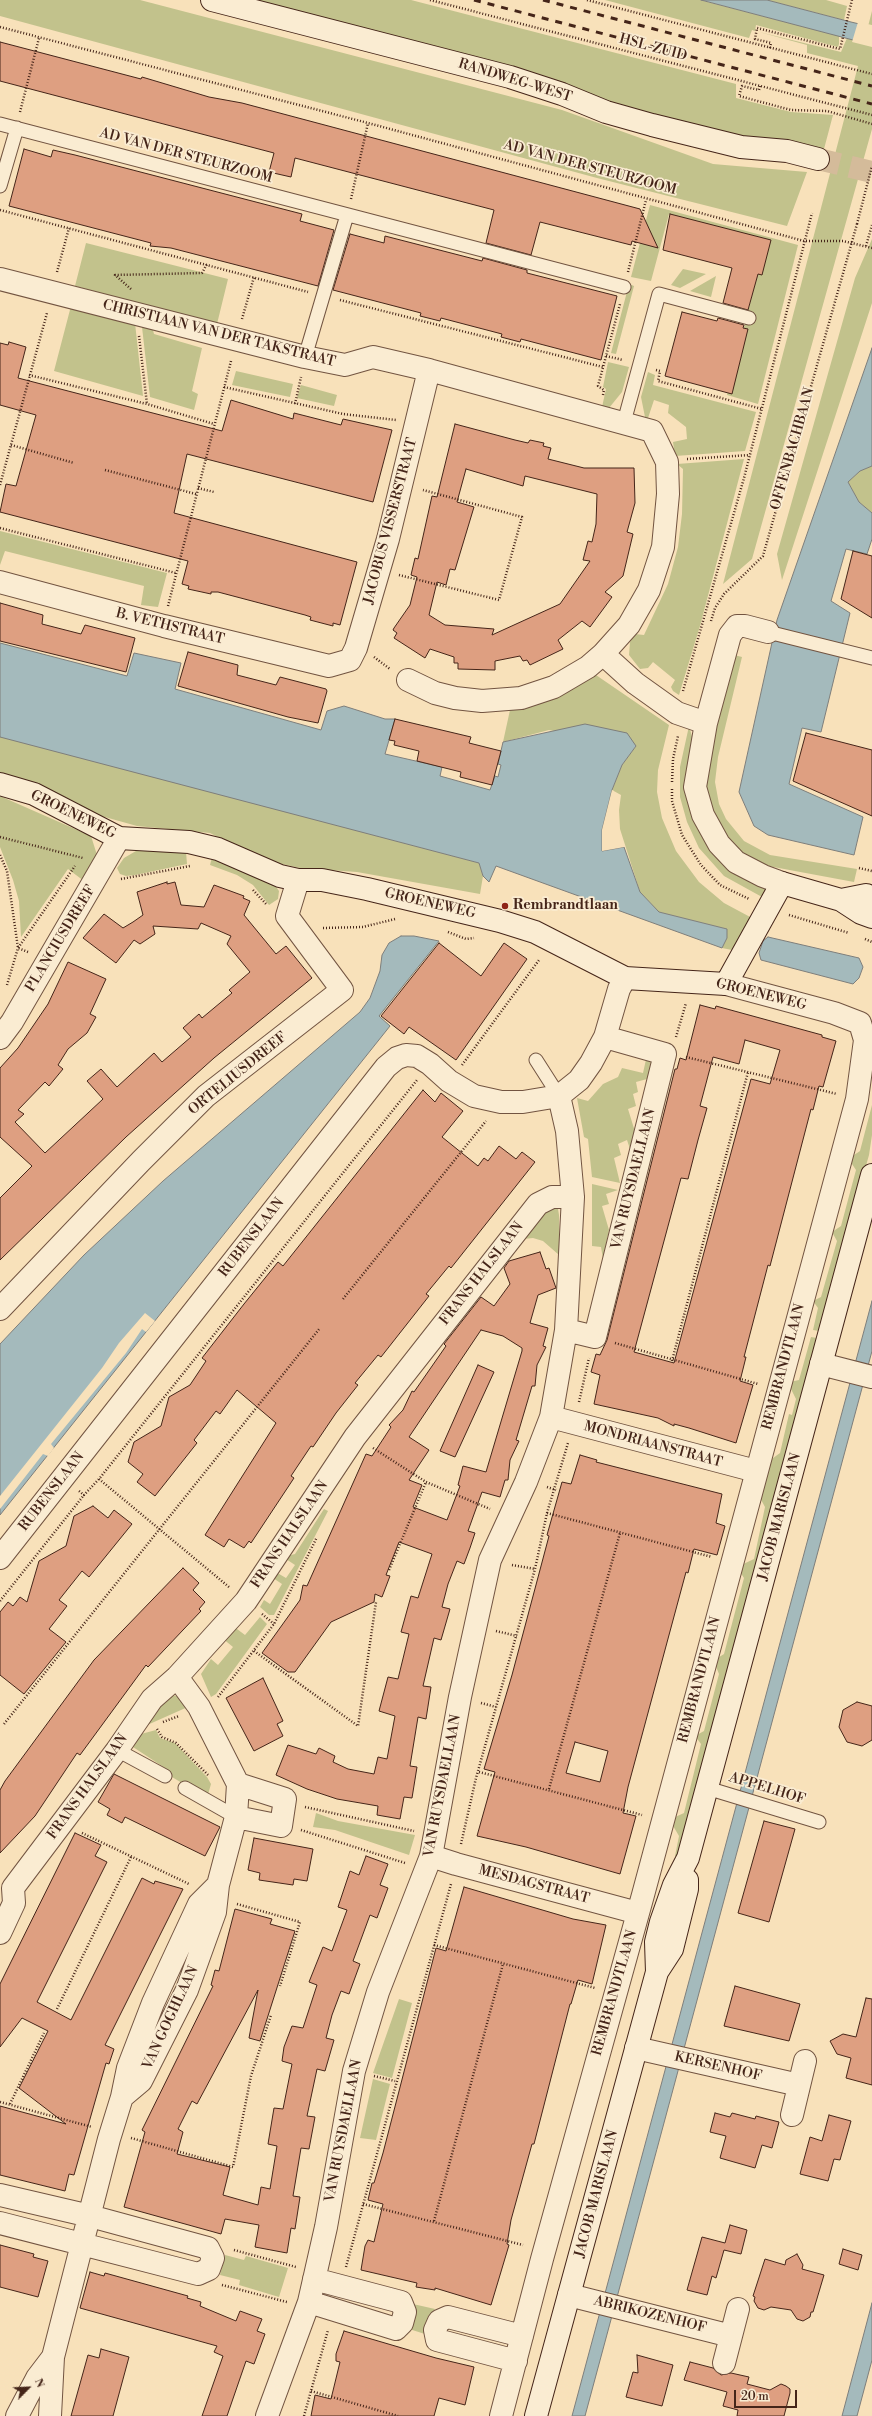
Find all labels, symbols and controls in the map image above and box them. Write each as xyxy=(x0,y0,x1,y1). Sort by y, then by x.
street label: HSL-ZUID xyxy=(617,31,689,65)
street label: RANDWEG-WEST xyxy=(456,56,574,106)
street label: AD VAN DER STEURZOOM xyxy=(98,125,274,187)
street label: AD VAN DER STEURZOOM xyxy=(502,137,678,199)
street label: CHRISTIAAN VAN DER TAKSTRAAT xyxy=(101,297,337,371)
street label: OFFENBACHBAAN xyxy=(767,386,819,512)
street label: JACOBUS VISSERSTRAAT xyxy=(361,436,421,606)
street label: B. VETHSTRAAT xyxy=(114,605,226,649)
street label: GROENEWEG xyxy=(28,787,118,843)
street label: PLANCIUSDREEF xyxy=(23,883,99,995)
street label: GROENEWEG xyxy=(383,885,477,923)
place label: Rembrandtlaan xyxy=(513,898,618,914)
marker: Rembrandtlaan xyxy=(500,901,510,911)
street label: GROENEWEG xyxy=(714,976,808,1014)
street label: ORTELIUSDREEF xyxy=(185,1029,291,1119)
street label: VAN RUYSDAELLAAN xyxy=(608,1107,660,1251)
street label: RUBENSLAAN xyxy=(216,1195,288,1281)
street label: FRANS HALSLAAN xyxy=(437,1219,527,1329)
street label: REMBRANDTLAAN xyxy=(759,1302,809,1432)
street label: MONDRIAANSTRAAT xyxy=(582,1418,724,1472)
street label: RUBENSLAAN xyxy=(16,1449,88,1535)
street label: JACOB MARISLAAN xyxy=(755,1451,805,1583)
street label: FRANS HALSLAAN xyxy=(248,1478,332,1592)
street label: REMBRANDTLAAN xyxy=(675,1615,725,1745)
street label: VAN RUYSDAELLAAN xyxy=(421,1713,465,1859)
street label: FRANS HALSLAAN xyxy=(44,1731,132,1843)
street label: APPELHOF xyxy=(727,1769,807,1809)
street label: MESDAGSTRAAT xyxy=(477,1862,591,1908)
street label: REMBRANDTLAAN xyxy=(589,1928,641,2058)
street label: VAN GOGHLAAN xyxy=(140,1964,202,2072)
street label: KERSENHOF xyxy=(673,2049,763,2085)
street label: VAN RUYSDAELLAAN xyxy=(322,2058,366,2204)
street label: JACOB MARISLAAN xyxy=(572,2128,622,2260)
street label: ABRIKOZENHOF xyxy=(592,2293,708,2337)
north arrow xyxy=(8,2368,48,2408)
text: N xyxy=(31,2376,47,2390)
scale bar xyxy=(736,2382,799,2408)
text: 20 m xyxy=(741,2389,769,2404)

